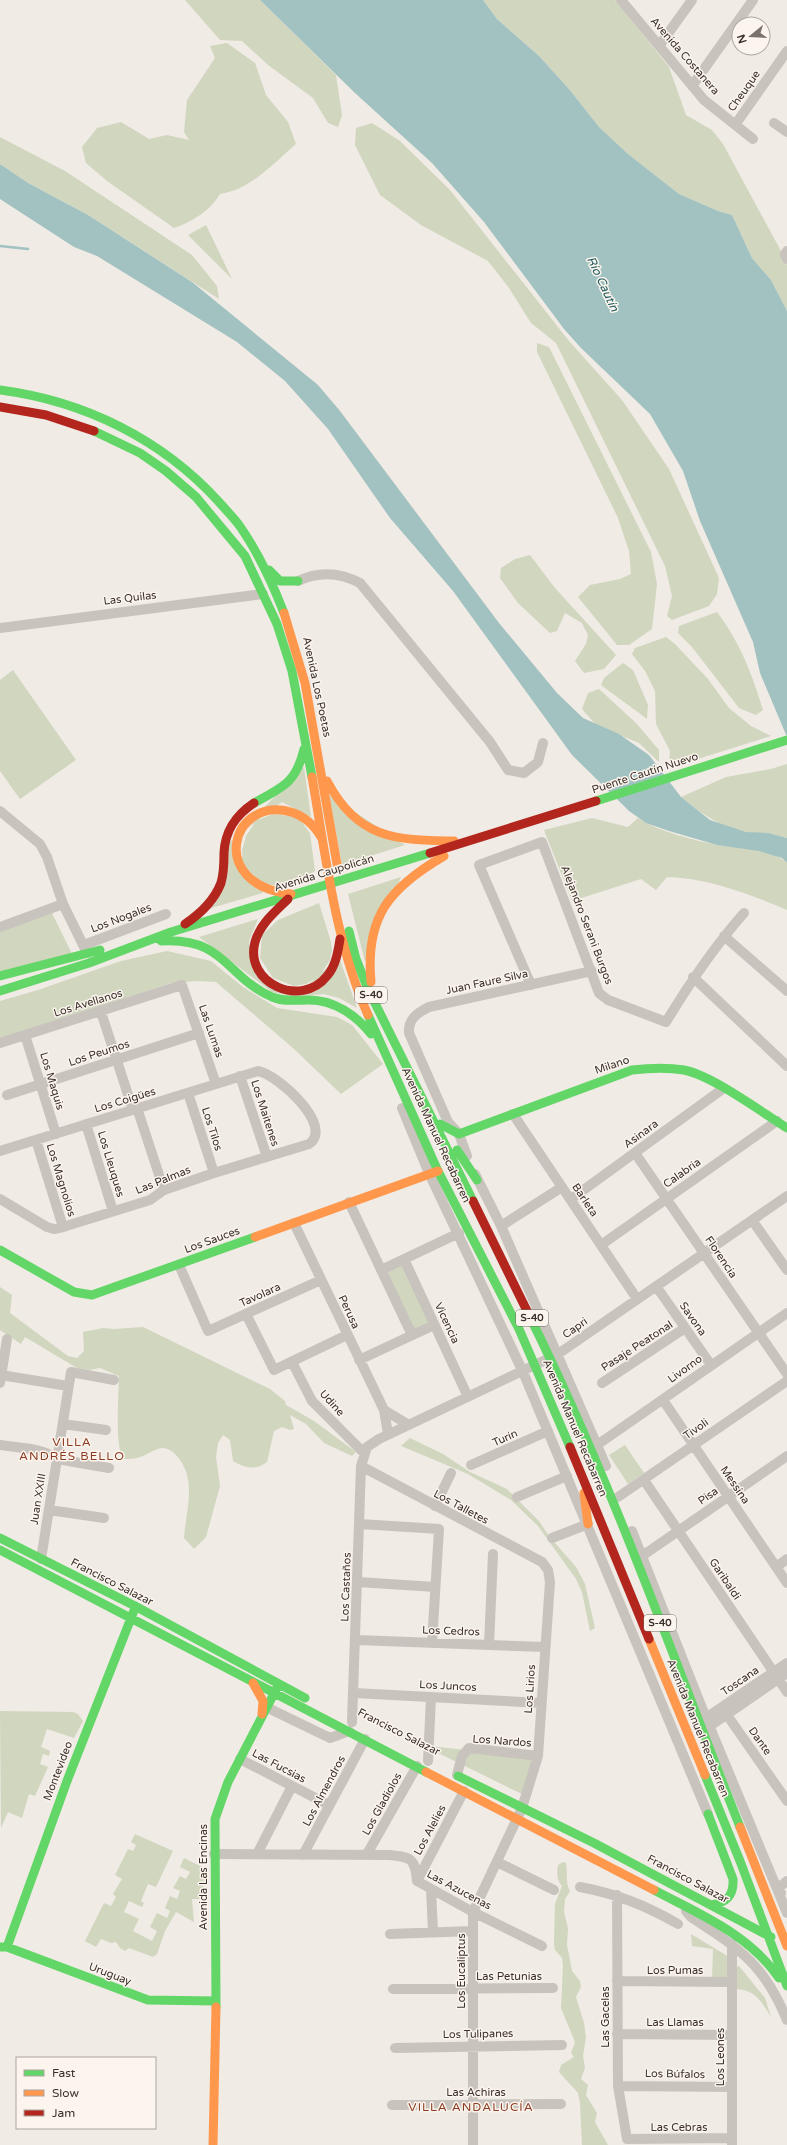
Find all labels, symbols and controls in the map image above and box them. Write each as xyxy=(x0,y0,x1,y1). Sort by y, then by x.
street label: Avenida Costanera xyxy=(648,15,722,97)
north arrow xyxy=(731,16,771,56)
text: N xyxy=(734,33,750,45)
street label: Cheuque xyxy=(725,68,763,114)
water label: Río Cautín xyxy=(584,254,622,314)
street label: Las Quilas xyxy=(103,588,157,608)
street label: Avenida Los Poetas xyxy=(300,636,334,738)
street label: Puente Cautín Nuevo xyxy=(590,750,700,796)
street label: Avenida Caupolicán xyxy=(273,852,375,894)
street label: Alejandro Serani Burgos xyxy=(558,864,616,986)
street label: Los Nogales xyxy=(89,900,153,936)
street label: Juan Faure Silva xyxy=(445,967,529,997)
street label: Los Avellanos xyxy=(52,986,124,1020)
road number: S-40 xyxy=(355,987,387,1003)
street label: Las Lumas xyxy=(196,1003,226,1059)
street label: Los Peumos xyxy=(67,1037,131,1069)
street label: Los Maquis xyxy=(37,1051,67,1111)
street label: Milano xyxy=(593,1053,631,1077)
street label: Avenida Manuel Recabarren xyxy=(399,1065,473,1205)
street label: Los Maitenes xyxy=(248,1078,282,1148)
street label: Los Coigües xyxy=(93,1085,157,1115)
street label: Los Tilos xyxy=(199,1105,225,1153)
street label: Asinara xyxy=(621,1117,661,1151)
street label: Los Lleuques xyxy=(95,1129,127,1199)
street label: Los Magnolios xyxy=(44,1142,78,1218)
street label: Calabria xyxy=(661,1155,703,1191)
street label: Las Palmas xyxy=(134,1163,192,1197)
street label: Barleta xyxy=(569,1181,601,1219)
street label: Los Sauces xyxy=(182,1224,242,1256)
street label: Florencia xyxy=(702,1234,740,1280)
street label: Tavolara xyxy=(237,1280,283,1310)
street label: Perusa xyxy=(336,1293,362,1331)
street label: Vicencia xyxy=(432,1300,462,1346)
street label: Savona xyxy=(677,1300,709,1338)
road number: S-40 xyxy=(516,1310,548,1326)
street label: Capri xyxy=(560,1315,590,1341)
street label: Pasaje Peatonal xyxy=(599,1318,675,1374)
street label: Livorno xyxy=(665,1352,705,1386)
street label: Avenida Manuel Recabarren xyxy=(540,1358,610,1498)
street label: Udine xyxy=(317,1387,347,1419)
street label: Tivoli xyxy=(681,1416,711,1442)
street label: Turín xyxy=(490,1427,520,1449)
district label: VILLA ANDRÉS BELLO xyxy=(19,1435,125,1463)
street label: Messina xyxy=(718,1464,752,1506)
street label: Juan XXIII xyxy=(28,1472,48,1526)
street label: Pisa xyxy=(695,1485,721,1507)
street label: Los Talletes xyxy=(431,1487,491,1527)
street label: Los Castaños xyxy=(338,1552,354,1622)
street label: Francisco Salazar xyxy=(69,1556,156,1609)
street label: Garibaldi xyxy=(706,1556,744,1602)
road number: S-40 xyxy=(644,1615,676,1631)
street label: Los Cedros xyxy=(422,1623,480,1639)
street label: Avenida Manuel Recabarren xyxy=(664,1657,732,1799)
street label: Los Lirios xyxy=(522,1664,538,1714)
street label: Toscana xyxy=(719,1664,761,1698)
street label: Los Juncos xyxy=(419,1678,477,1694)
street label: Francisco Salazar xyxy=(356,1706,443,1759)
street label: Dante xyxy=(746,1724,774,1758)
street label: Los Nardos xyxy=(472,1732,532,1750)
street label: Montevideo xyxy=(41,1739,75,1802)
street label: Las Fucsias xyxy=(250,1746,308,1786)
street label: Los Almendros xyxy=(300,1753,348,1829)
street label: Los Gladiolos xyxy=(359,1770,405,1838)
street label: Los Alelies xyxy=(411,1803,449,1857)
street label: Avenida Las Encinas xyxy=(197,1824,210,1930)
street label: Francisco Salazar xyxy=(645,1852,732,1906)
street label: Las Azucenas xyxy=(424,1868,494,1912)
street label: Los Eucaliptus xyxy=(455,1933,468,2009)
street label: Uruguay xyxy=(87,1960,133,1988)
street label: Los Pumas xyxy=(647,1964,703,1977)
street label: Las Petunias xyxy=(476,1970,542,1983)
street label: Las Gacelas xyxy=(599,1986,612,2048)
street label: Las Llamas xyxy=(646,2016,704,2029)
street label: Los Tulipanes xyxy=(443,2027,513,2041)
street label: Los Leones xyxy=(714,2028,727,2086)
legend xyxy=(16,2057,156,2129)
text: Fast xyxy=(52,2066,76,2080)
street label: Los Búfalos xyxy=(645,2067,705,2081)
text: Slow xyxy=(52,2086,79,2100)
street label: Las Achiras xyxy=(446,2086,506,2099)
district label: VILLA ANDALUCÍA xyxy=(408,2100,534,2114)
text: Jam xyxy=(52,2106,75,2120)
street label: Las Cebras xyxy=(651,2121,707,2134)

